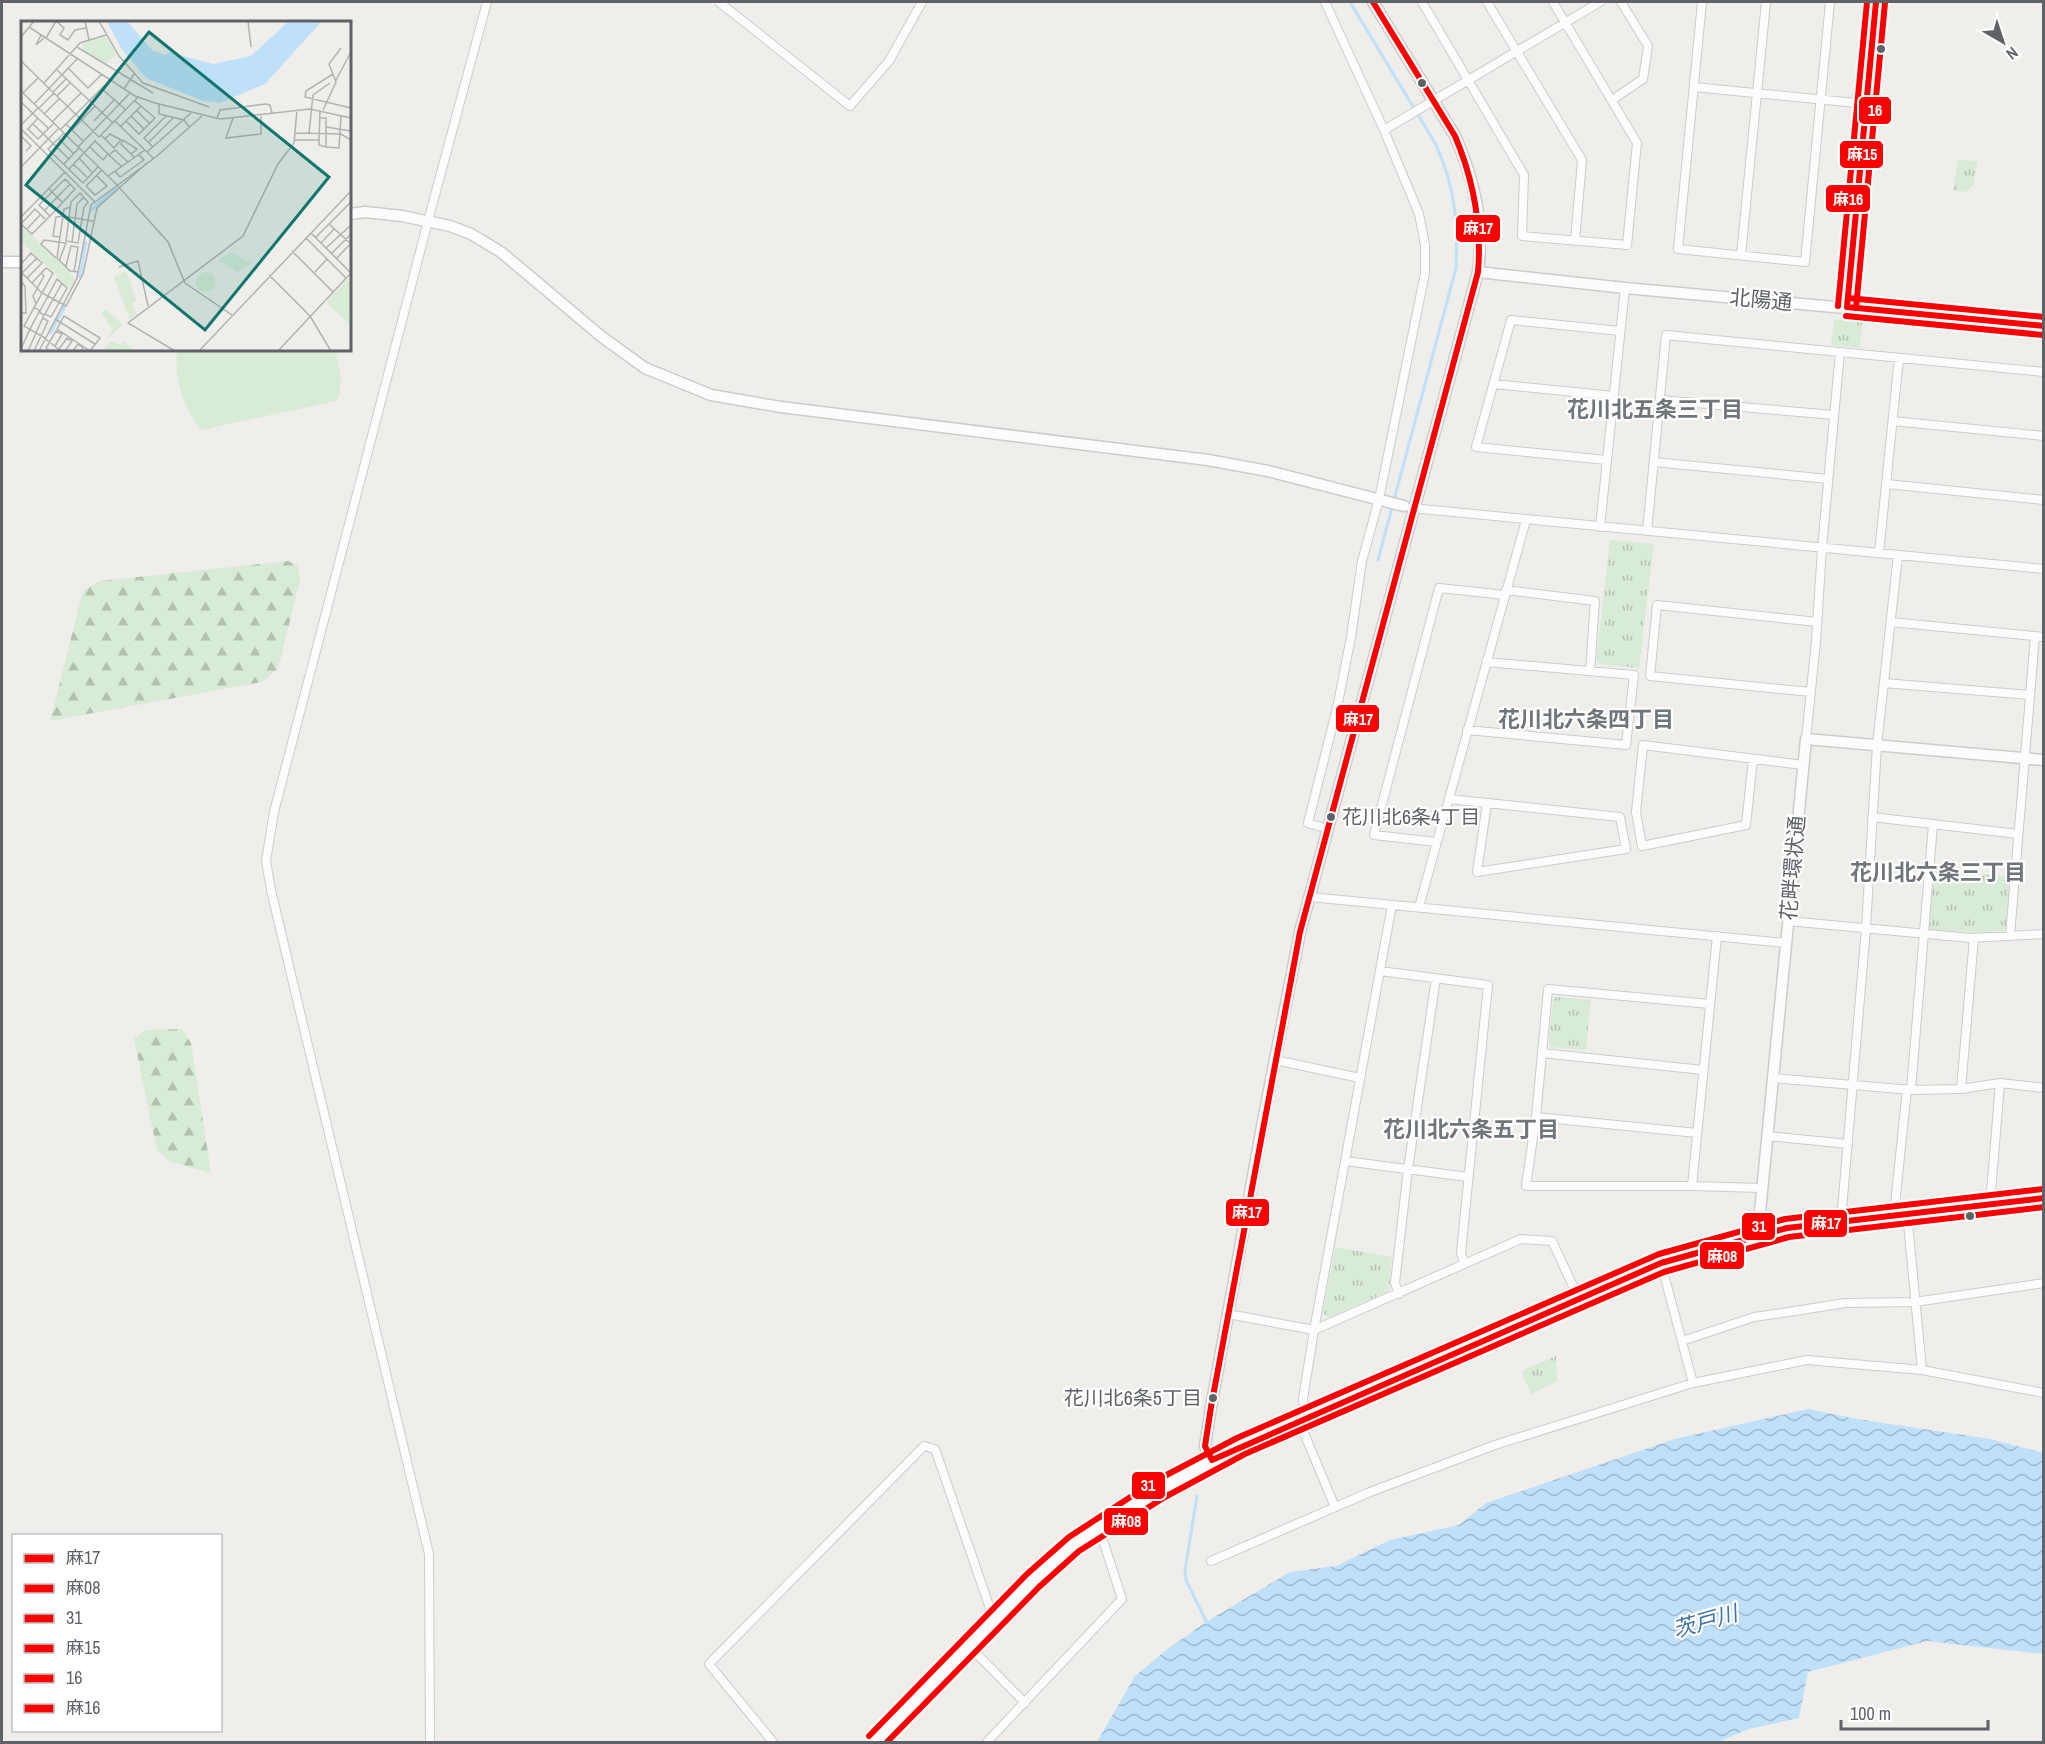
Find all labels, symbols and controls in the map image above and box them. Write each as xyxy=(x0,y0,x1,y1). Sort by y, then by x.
north arrow xyxy=(1973,12,2033,72)
inset map xyxy=(21,21,351,351)
text: N xyxy=(2002,42,2023,65)
unlabelled marker xyxy=(1875,43,1887,55)
unlabelled marker xyxy=(1416,77,1428,89)
line badge: 16 xyxy=(1858,96,1892,125)
text: 16 xyxy=(1868,99,1882,121)
line badge: 麻15 xyxy=(1839,140,1884,169)
text: 麻15 xyxy=(1847,143,1877,165)
line badge: 麻16 xyxy=(1825,184,1871,213)
text: 麻16 xyxy=(1833,188,1863,210)
line badge: 麻17 xyxy=(1455,214,1501,243)
text: 麻17 xyxy=(1463,217,1493,239)
street label: 北陽通 xyxy=(1728,282,1794,317)
district label: 花川北五条三丁目 xyxy=(1567,394,1743,424)
line badge: 麻17 xyxy=(1335,704,1380,733)
district label: 花川北六条四丁目 xyxy=(1498,704,1674,734)
text: 麻17 xyxy=(1343,708,1373,730)
place label: 花川北6条4丁目 xyxy=(1342,803,1480,830)
marker: 花川北6条4丁目 xyxy=(1325,811,1337,823)
street label: 花畔環状通 xyxy=(1773,814,1812,922)
district label: 花川北六条三丁目 xyxy=(1850,857,2026,887)
district label: 花川北六条五丁目 xyxy=(1383,1114,1559,1144)
line badge: 麻17 xyxy=(1225,1198,1270,1227)
text: 麻17 xyxy=(1232,1201,1262,1223)
line badge: 麻17 xyxy=(1803,1209,1848,1238)
unlabelled marker xyxy=(1964,1210,1976,1222)
line badge: 31 xyxy=(1741,1212,1776,1241)
text: 麻17 xyxy=(1811,1212,1841,1234)
text: 31 xyxy=(1752,1215,1767,1237)
line badge: 麻08 xyxy=(1699,1241,1745,1270)
text: 麻08 xyxy=(1707,1245,1737,1267)
place label: 花川北6条5丁目 xyxy=(1064,1384,1202,1411)
marker: 花川北6条5丁目 xyxy=(1207,1392,1219,1404)
line badge: 31 xyxy=(1131,1471,1166,1500)
text: 31 xyxy=(1141,1474,1156,1496)
line badge: 麻08 xyxy=(1103,1507,1149,1536)
text: 麻08 xyxy=(1111,1510,1141,1532)
legend xyxy=(12,1534,222,1732)
text: 麻17 xyxy=(66,1545,100,1570)
text: 麻08 xyxy=(66,1575,100,1600)
water label: 茨戸川 xyxy=(1669,1597,1743,1645)
text: 31 xyxy=(66,1605,83,1630)
text: 麻15 xyxy=(66,1635,100,1660)
text: 16 xyxy=(66,1665,82,1690)
scale bar xyxy=(1841,1693,1988,1731)
text: 麻16 xyxy=(66,1695,100,1720)
text: 100 m xyxy=(1850,1701,1891,1726)

